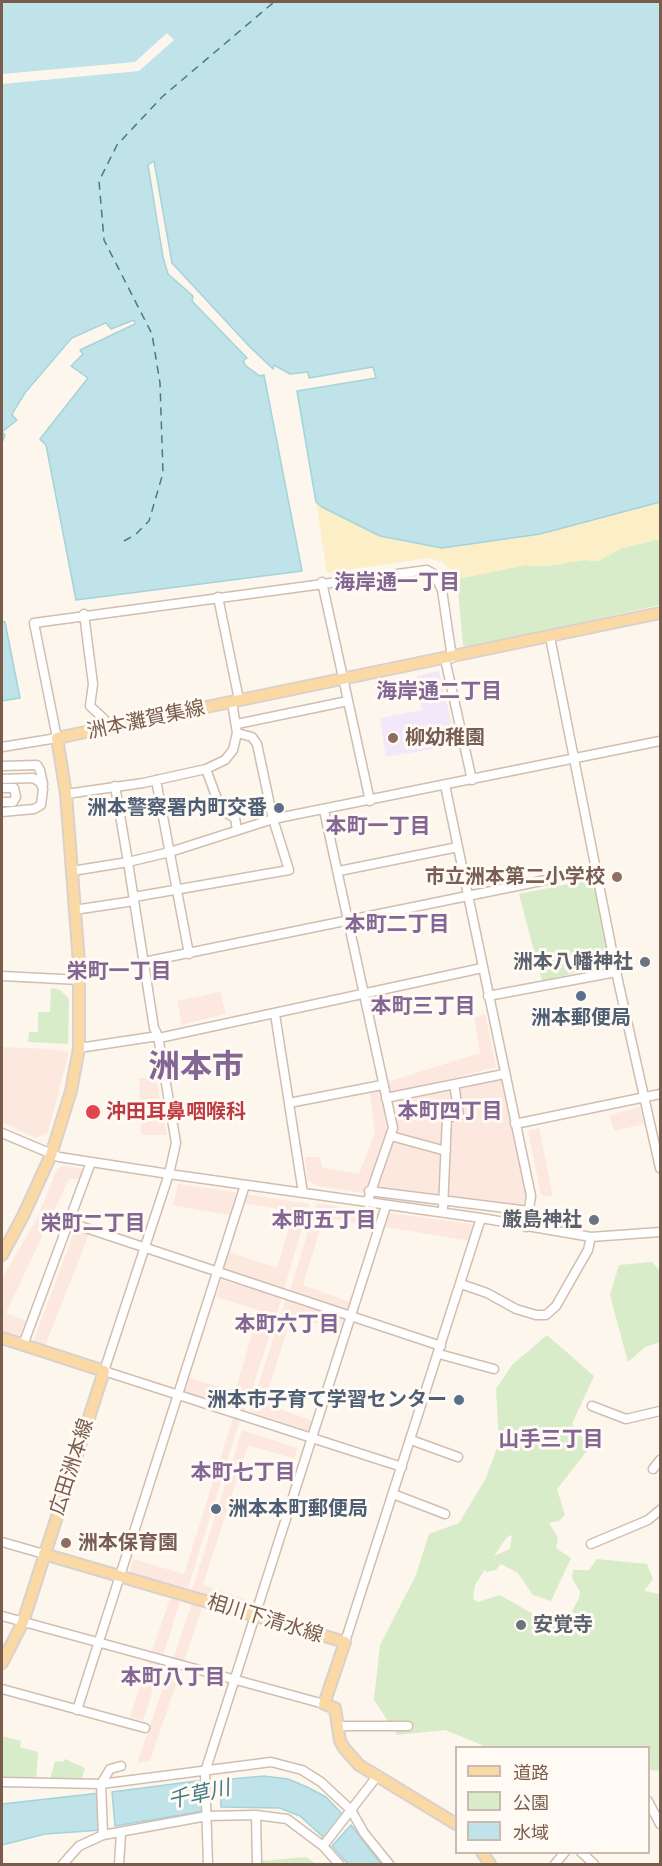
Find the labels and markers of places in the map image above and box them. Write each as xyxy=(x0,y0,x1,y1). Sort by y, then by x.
place label: 柳幼稚園 xyxy=(405,726,485,750)
marker: 柳幼稚園 xyxy=(386,731,400,745)
place label: 洲本警察署内町交番 xyxy=(87,796,267,820)
marker: 洲本警察署内町交番 xyxy=(272,801,286,815)
place label: 市立洲本第二小学校 xyxy=(425,865,605,889)
marker: 市立洲本第二小学校 xyxy=(610,870,624,884)
place label: 洲本八幡神社 xyxy=(513,950,633,974)
marker: 洲本八幡神社 xyxy=(638,955,652,969)
marker: 洲本郵便局 xyxy=(574,989,588,1003)
place label: 洲本郵便局 xyxy=(531,1006,631,1030)
place label: 沖田耳鼻咽喉科 xyxy=(106,1100,246,1124)
marker: 沖田耳鼻咽喉科 xyxy=(84,1103,102,1121)
place label: 厳島神社 xyxy=(502,1208,582,1232)
marker: 厳島神社 xyxy=(587,1213,601,1227)
place label: 洲本市子育て学習センター xyxy=(207,1388,447,1412)
marker: 洲本市子育て学習センター xyxy=(452,1393,466,1407)
place label: 洲本本町郵便局 xyxy=(228,1497,368,1521)
marker: 洲本本町郵便局 xyxy=(209,1502,223,1516)
place label: 洲本保育園 xyxy=(78,1531,178,1555)
marker: 洲本保育園 xyxy=(59,1536,73,1550)
place label: 安覚寺 xyxy=(533,1613,593,1637)
marker: 安覚寺 xyxy=(514,1618,528,1632)

